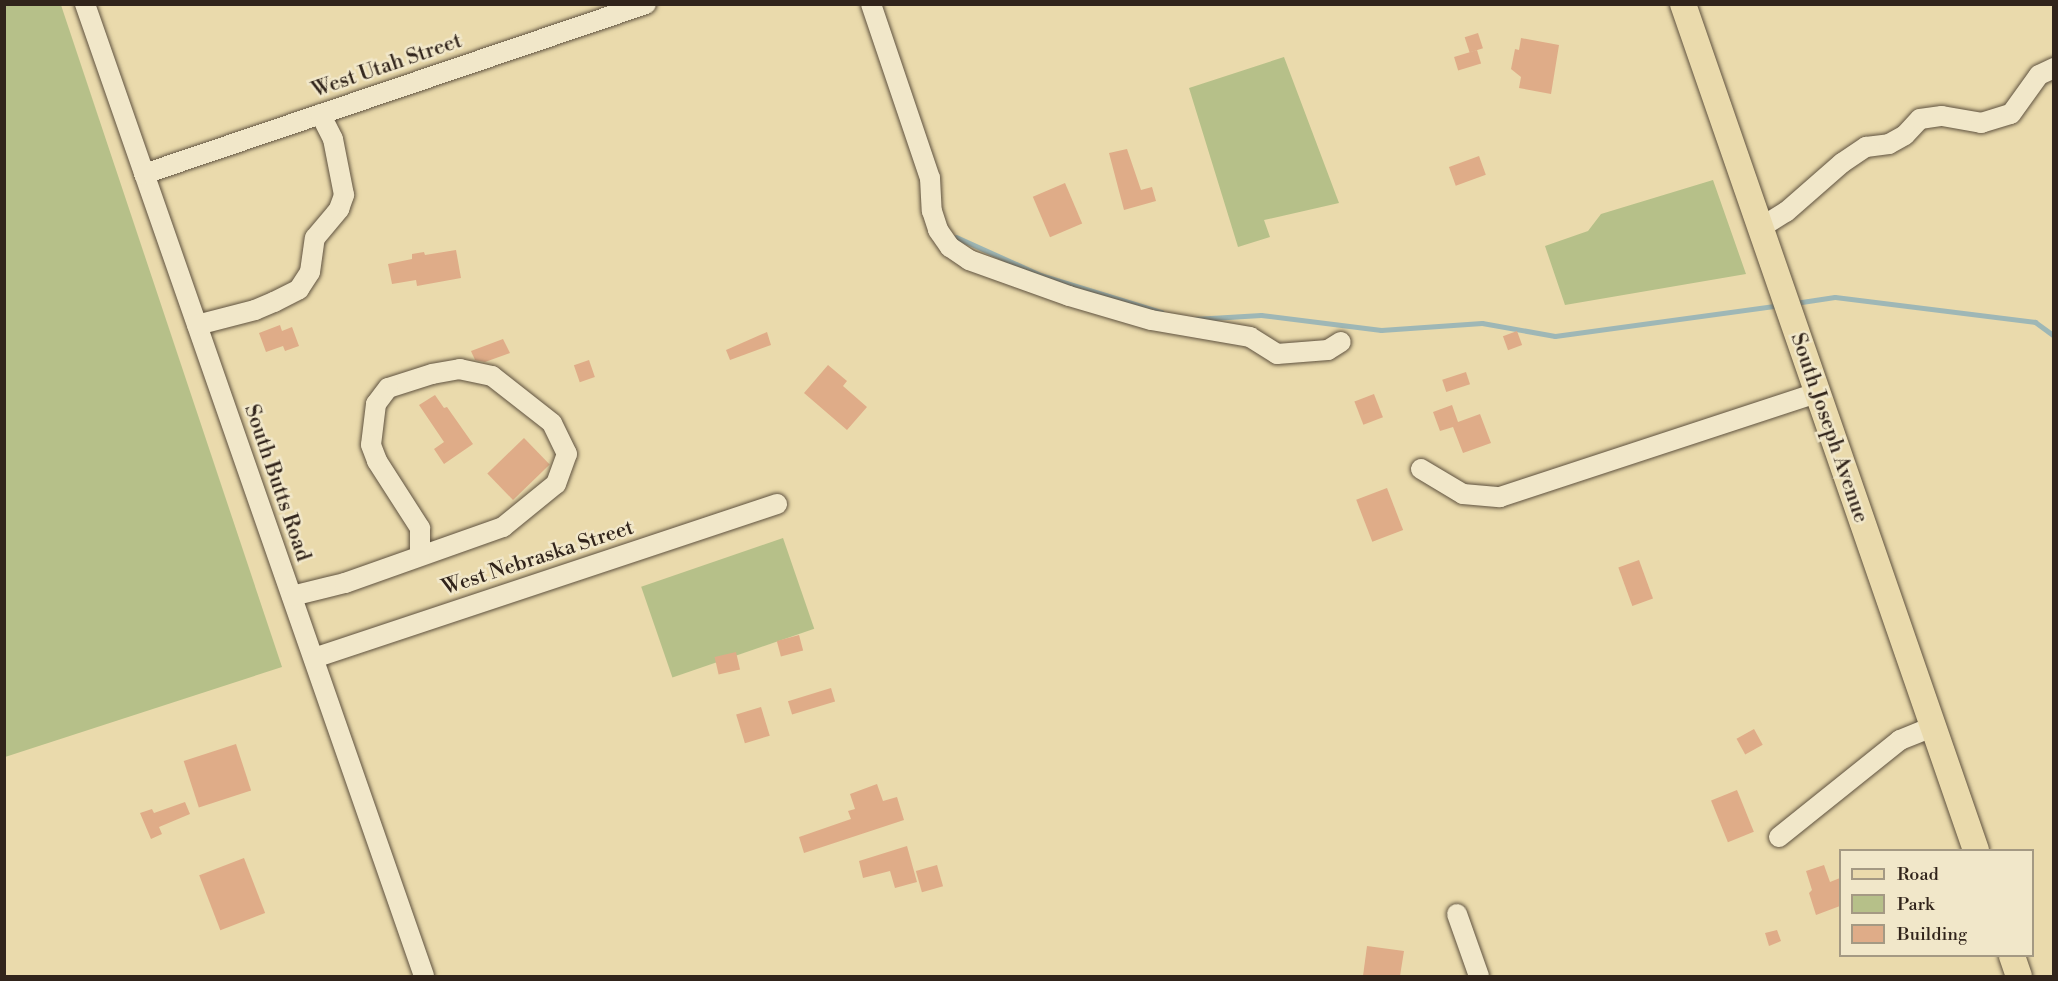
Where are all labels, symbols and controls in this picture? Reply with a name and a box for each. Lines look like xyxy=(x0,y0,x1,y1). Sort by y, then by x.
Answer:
street label: West Utah Street xyxy=(309,29,465,103)
street label: South Joseph Avenue xyxy=(1785,330,1873,526)
street label: South Butts Road xyxy=(238,401,316,565)
street label: West Nebraska Street xyxy=(439,515,637,601)
legend xyxy=(1839,849,2034,957)
text: Road xyxy=(1897,863,1939,886)
text: Park xyxy=(1897,893,1934,916)
text: Building xyxy=(1897,923,1967,946)

